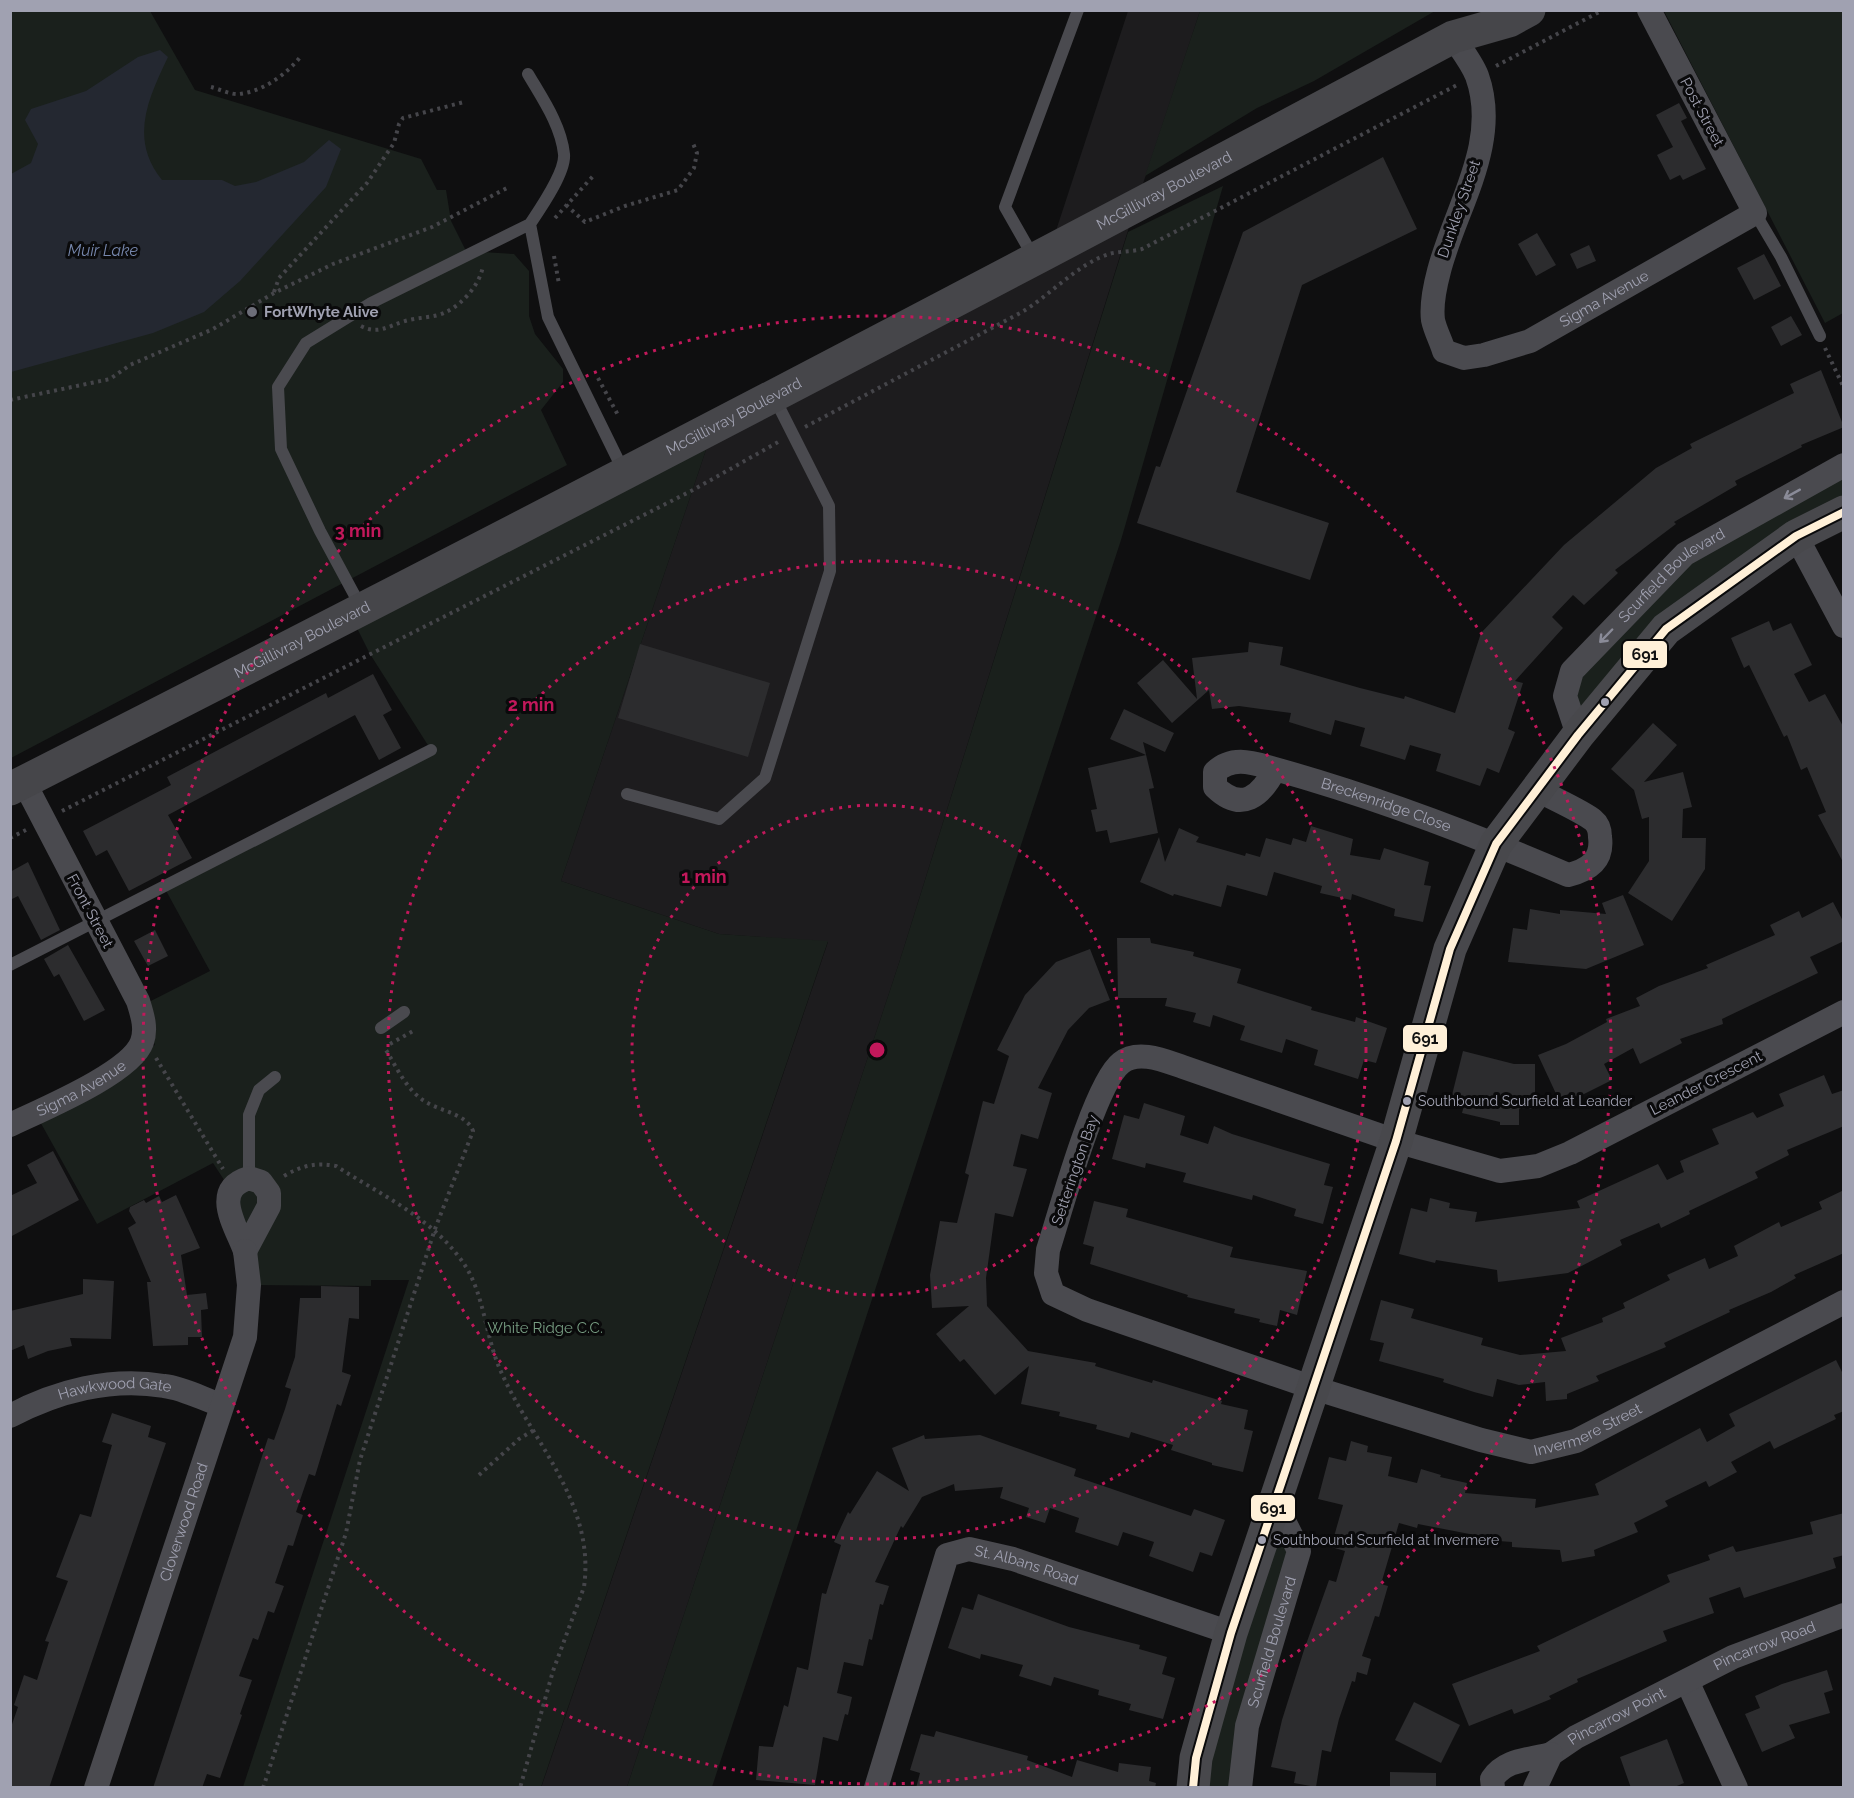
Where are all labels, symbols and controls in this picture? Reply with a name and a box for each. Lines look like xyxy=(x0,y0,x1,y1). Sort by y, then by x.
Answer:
street label: Post Street xyxy=(1676,74,1728,150)
street label: McGillivray Boulevard xyxy=(1093,148,1235,234)
street label: Dunkley Street xyxy=(1434,158,1484,260)
water label: Muir Lake xyxy=(68,241,139,260)
street label: Sigma Avenue xyxy=(1556,266,1652,331)
place label: FortWhyte Alive xyxy=(264,303,379,321)
marker: FortWhyte Alive xyxy=(245,305,259,319)
street label: McGillivray Boulevard xyxy=(663,374,805,459)
one-way arrow xyxy=(1784,488,1801,500)
text: 3 min xyxy=(335,520,381,541)
street label: Scurfield Boulevard xyxy=(1615,524,1728,626)
street label: McGillivray Boulevard xyxy=(231,597,373,682)
one-way arrow xyxy=(1599,628,1613,643)
line badge: 691 xyxy=(1622,640,1668,669)
text: 691 xyxy=(1631,645,1659,664)
text: 2 min xyxy=(508,694,554,715)
unlabelled marker xyxy=(1599,696,1611,708)
street label: Breckenridge Close xyxy=(1319,774,1454,836)
text: 1 min xyxy=(681,866,727,887)
street label: Front Street xyxy=(63,871,117,951)
line badge: 691 xyxy=(1402,1024,1448,1053)
text: 691 xyxy=(1411,1029,1439,1048)
centre of rings xyxy=(867,1040,887,1060)
street label: Leander Crescent xyxy=(1647,1047,1765,1119)
street label: Sigma Avenue xyxy=(34,1056,130,1120)
place label: Southbound Scurfield at Leander xyxy=(1418,1093,1632,1109)
marker: Southbound Scurfield at Leander xyxy=(1401,1095,1413,1107)
street label: Setterington Bay xyxy=(1048,1112,1102,1228)
park label: White Ridge C.C. xyxy=(487,1319,603,1337)
street label: Hawkwood Gate xyxy=(56,1374,173,1404)
street label: Invermere Street xyxy=(1532,1399,1645,1460)
street label: Cloverwood Road xyxy=(156,1461,212,1584)
line badge: 691 xyxy=(1250,1494,1296,1522)
text: 691 xyxy=(1259,1499,1287,1518)
place label: Southbound Scurfield at Invermere xyxy=(1273,1532,1499,1548)
marker: Southbound Scurfield at Invermere xyxy=(1256,1534,1268,1546)
street label: St. Albans Road xyxy=(973,1541,1081,1590)
street label: Scurfield Boulevard xyxy=(1244,1574,1300,1710)
street label: Pincarrow Road xyxy=(1711,1618,1818,1674)
street label: Pincarrow Point xyxy=(1564,1684,1669,1749)

